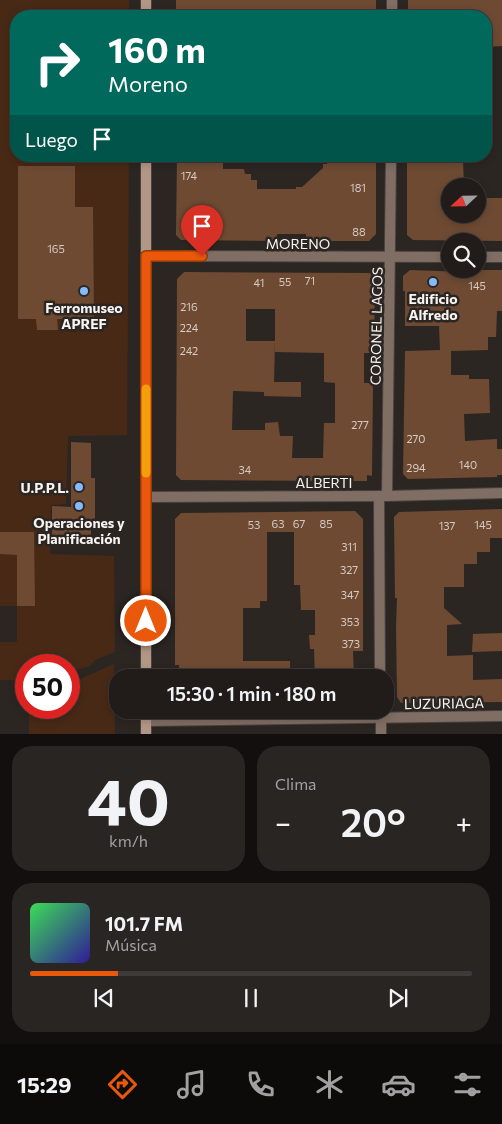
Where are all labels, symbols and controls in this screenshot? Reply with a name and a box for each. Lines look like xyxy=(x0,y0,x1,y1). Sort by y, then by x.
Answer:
text: 160 m xyxy=(108,27,206,70)
icon: right xyxy=(25,30,90,95)
text: Moreno xyxy=(108,70,188,97)
icon: arrive xyxy=(88,125,116,153)
text: Luego xyxy=(25,128,78,151)
house number: 174 xyxy=(181,169,198,182)
north arrow xyxy=(441,178,486,222)
map controls xyxy=(441,178,486,278)
house number: 181 xyxy=(350,181,366,194)
pin xyxy=(181,205,223,256)
icon: arrive xyxy=(188,212,216,240)
house number: 88 xyxy=(352,225,366,238)
button: search xyxy=(441,233,486,278)
street label: MORENO xyxy=(266,235,330,252)
house number: 165 xyxy=(47,242,65,255)
street label: CORONEL LAGOS xyxy=(366,267,386,385)
house number: 71 xyxy=(305,274,315,287)
house number: 55 xyxy=(279,275,291,288)
house number: 41 xyxy=(254,276,264,289)
marker: Edificio Alfredo xyxy=(427,276,439,288)
house number: 145 xyxy=(468,279,486,292)
marker: Ferromuseo APREF xyxy=(78,285,90,297)
place label: Edificio Alfredo xyxy=(408,290,458,323)
place label: Ferromuseo APREF xyxy=(45,299,123,332)
house number: 216 xyxy=(180,300,198,313)
house number: 224 xyxy=(180,321,199,334)
house number: 242 xyxy=(180,344,198,357)
house number: 277 xyxy=(351,418,369,431)
house number: 270 xyxy=(406,432,426,445)
house number: 140 xyxy=(459,458,477,471)
house number: 294 xyxy=(406,461,426,474)
house number: 34 xyxy=(239,463,252,476)
street label: ALBERTI xyxy=(295,474,353,491)
place label: U.P.P.L. xyxy=(21,479,69,496)
marker: U.P.P.L. xyxy=(73,481,85,493)
marker: Operaciones y Planificación xyxy=(73,500,85,512)
place label: Operaciones y Planificación xyxy=(33,514,125,547)
house number: 63 xyxy=(272,517,284,530)
house number: 67 xyxy=(293,517,305,530)
house number: 85 xyxy=(320,517,333,530)
house number: 53 xyxy=(248,518,260,531)
house number: 145 xyxy=(474,518,492,531)
house number: 137 xyxy=(439,519,456,532)
house number: 311 xyxy=(341,540,357,553)
house number: 327 xyxy=(340,563,358,576)
house number: 347 xyxy=(341,588,359,601)
position arrow xyxy=(119,594,171,646)
house number: 353 xyxy=(341,615,359,628)
house number: 373 xyxy=(342,637,360,650)
speed limit sign: 50 xyxy=(15,654,80,719)
text: 15:30 · 1 min · 180 m xyxy=(167,682,336,705)
street label: LUZURIAGA xyxy=(404,694,485,712)
text: 40 xyxy=(87,759,170,838)
text: Clima xyxy=(275,774,316,793)
text: 20° xyxy=(341,798,406,845)
text: − xyxy=(275,805,291,839)
text: + xyxy=(456,805,472,839)
text: km/h xyxy=(109,831,148,850)
text: 101.7 FM xyxy=(105,912,183,935)
text: Música xyxy=(105,935,157,954)
icon: previous xyxy=(90,984,118,1012)
icon: pause xyxy=(237,984,265,1012)
icon: next xyxy=(384,984,412,1012)
icon: directions xyxy=(105,1067,140,1102)
icon: music xyxy=(174,1067,209,1102)
icon: phone xyxy=(243,1067,278,1102)
icon: climate xyxy=(312,1067,347,1102)
icon: car xyxy=(381,1067,416,1102)
icon: filters xyxy=(450,1067,485,1102)
text: 15:29 xyxy=(17,1071,72,1098)

